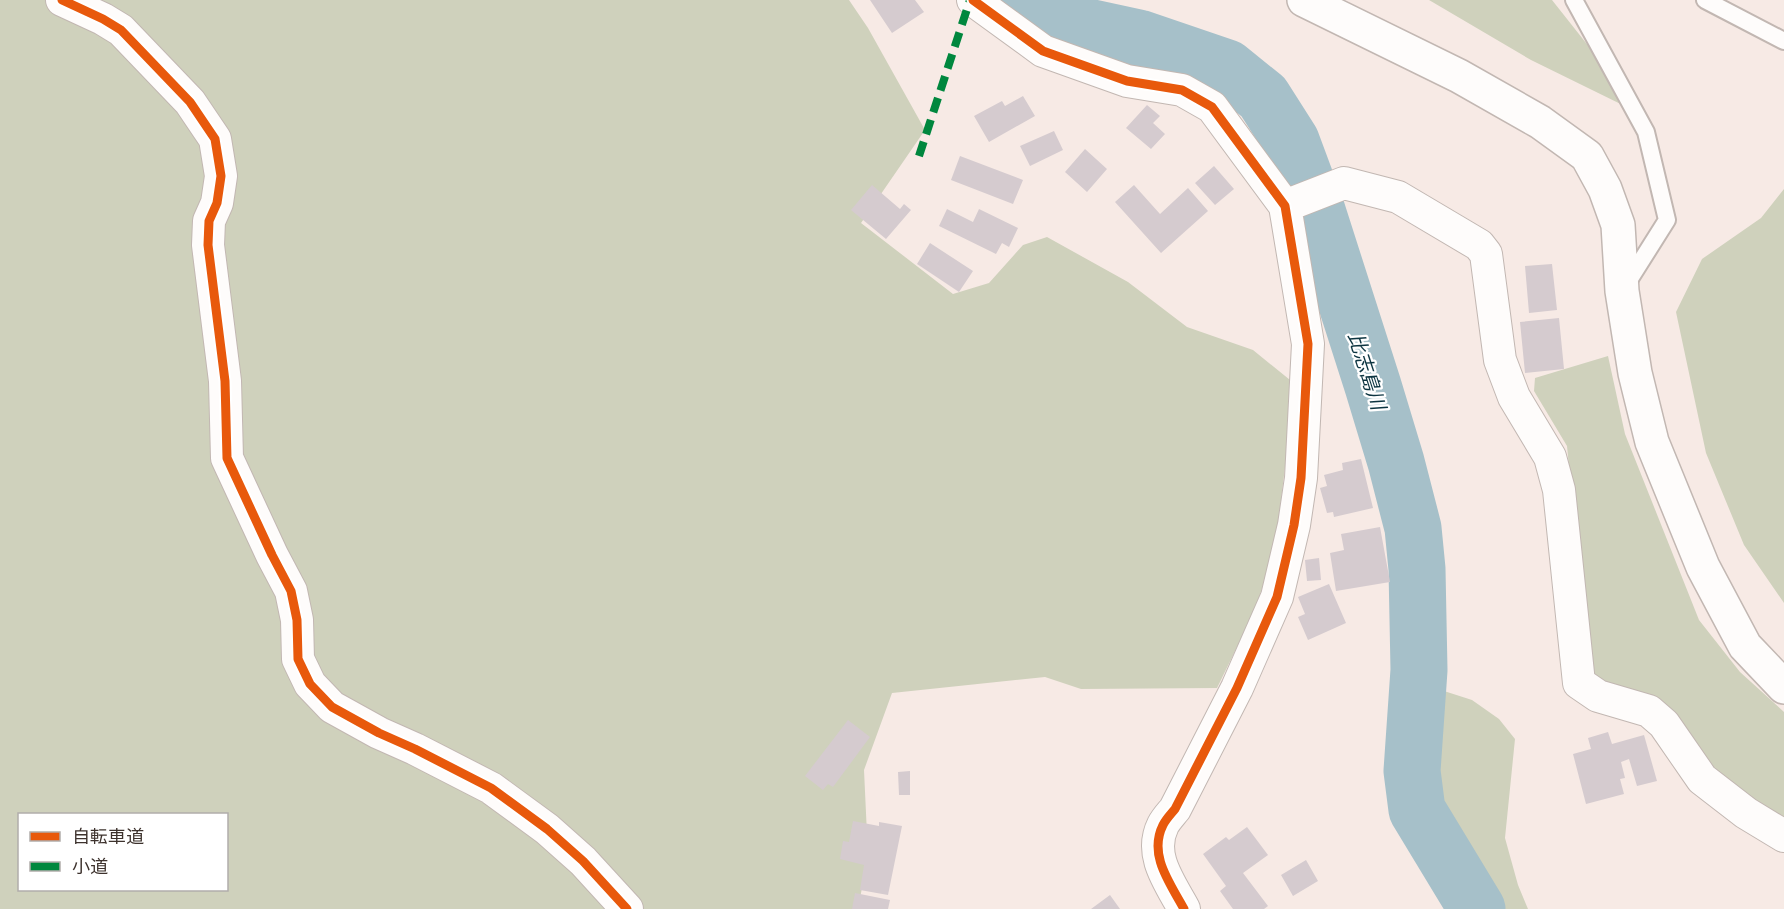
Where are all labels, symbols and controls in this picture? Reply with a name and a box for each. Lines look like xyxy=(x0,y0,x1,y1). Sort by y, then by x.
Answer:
water label: 比志島川 xyxy=(1344,330,1390,414)
legend xyxy=(18,813,228,891)
text: 自転車道 xyxy=(72,827,144,847)
text: 小道 xyxy=(72,857,108,877)

